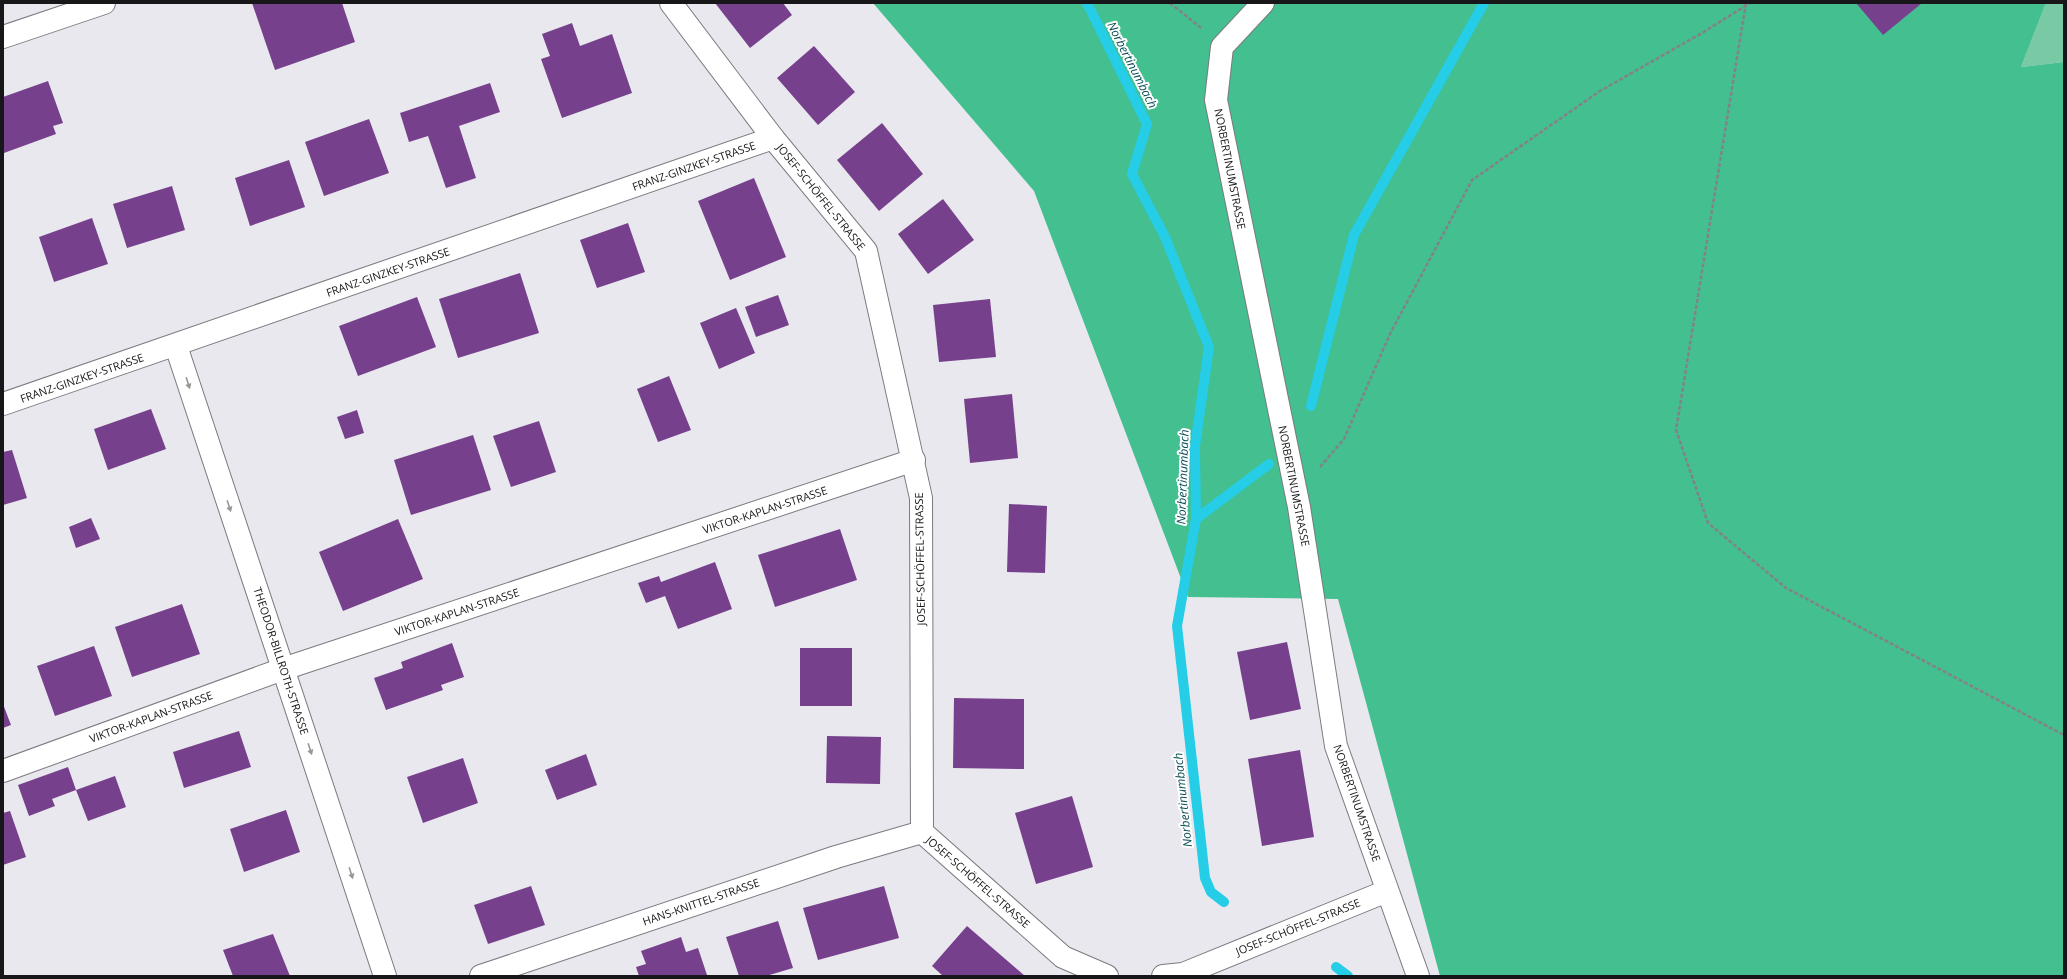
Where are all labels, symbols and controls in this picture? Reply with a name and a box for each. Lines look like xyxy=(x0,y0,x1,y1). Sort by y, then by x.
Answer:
water label: Norbertinumbach xyxy=(1103,19,1162,111)
street label: NORBERTINUMSTRASSE xyxy=(1211,107,1250,231)
street label: FRANZ-GINZKEY-STRASSE xyxy=(630,137,758,194)
street label: JOSEF-SCHÖFFEL-STRASSE xyxy=(773,139,869,253)
street label: FRANZ-GINZKEY-STRASSE xyxy=(324,243,452,300)
street label: FRANZ-GINZKEY-STRASSE xyxy=(18,349,146,406)
one-way arrow xyxy=(186,377,192,389)
street label: NORBERTINUMSTRASSE xyxy=(1275,424,1314,548)
water label: Norbertinumbach xyxy=(1172,429,1193,525)
street label: VIKTOR-KAPLAN-STRASSE xyxy=(701,482,829,537)
street label: JOSEF-SCHÖFFEL-STRASSE xyxy=(911,492,928,627)
one-way arrow xyxy=(227,501,233,513)
street label: VIKTOR-KAPLAN-STRASSE xyxy=(393,584,521,639)
street label: THEODOR-BILLROTH-STRASSE xyxy=(250,585,312,737)
street label: VIKTOR-KAPLAN-STRASSE xyxy=(87,687,215,746)
street label: NORBERTINUMSTRASSE xyxy=(1330,742,1385,863)
one-way arrow xyxy=(307,744,313,756)
water label: Norbertinumbach xyxy=(1169,752,1196,848)
street label: JOSEF-SCHÖFFEL-STRASSE xyxy=(922,832,1034,931)
one-way arrow xyxy=(348,867,354,879)
street label: HANS-KNITTEL-STRASSE xyxy=(640,874,761,929)
street label: JOSEF-SCHÖFFEL-STRASSE xyxy=(1232,895,1362,959)

